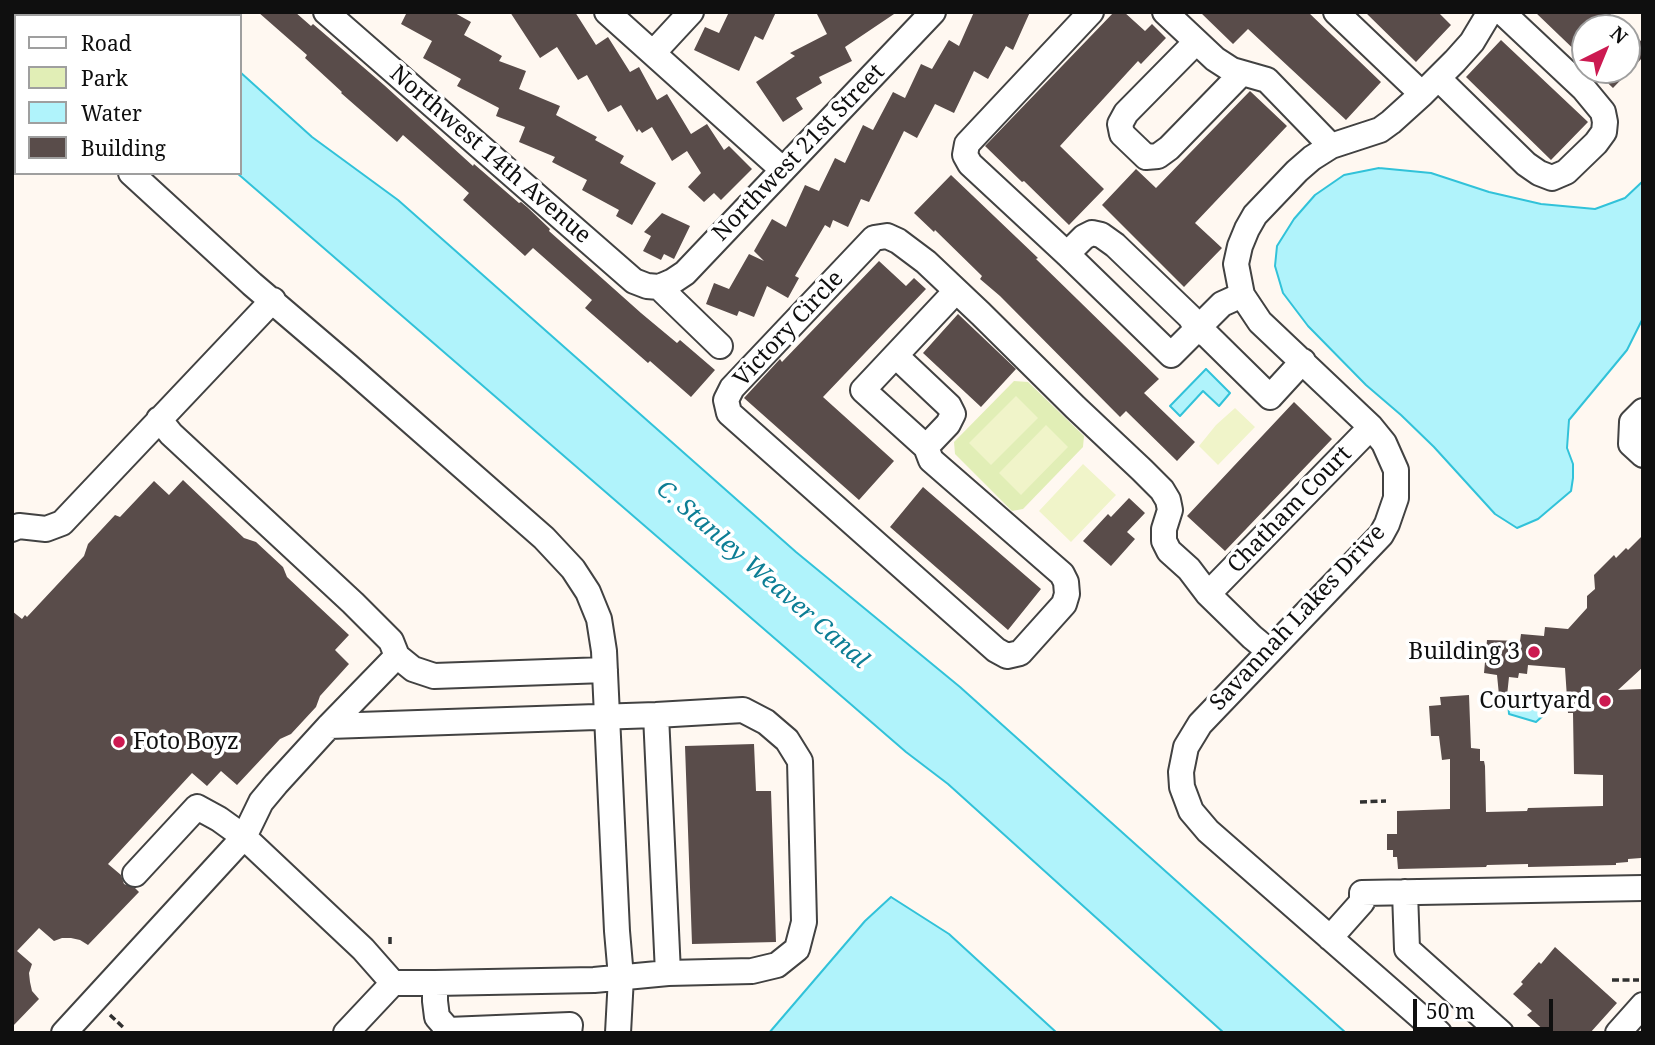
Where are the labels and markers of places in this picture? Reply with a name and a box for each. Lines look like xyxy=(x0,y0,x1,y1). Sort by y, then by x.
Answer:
place label: Building 3 xyxy=(1408,638,1520,666)
marker: Building 3 xyxy=(1526,644,1542,660)
place label: Courtyard xyxy=(1479,687,1591,715)
marker: Courtyard xyxy=(1597,693,1613,709)
place label: Foto Boyz xyxy=(133,728,239,756)
marker: Foto Boyz xyxy=(111,734,127,750)

